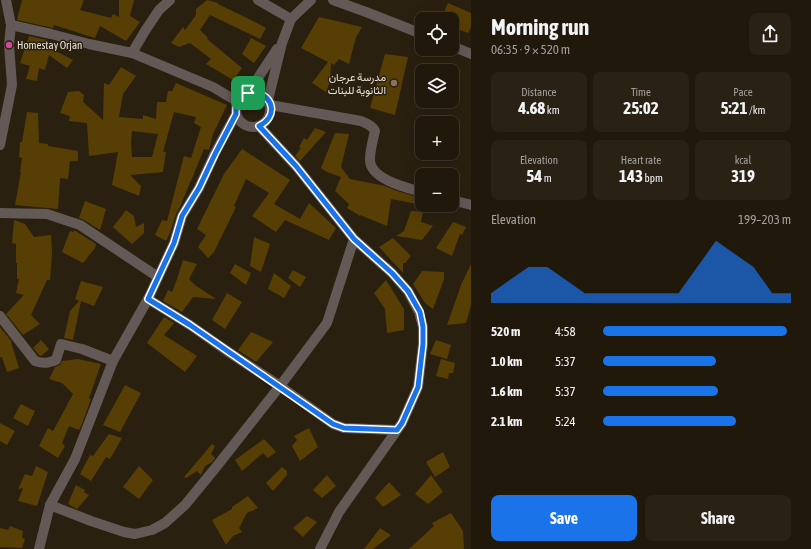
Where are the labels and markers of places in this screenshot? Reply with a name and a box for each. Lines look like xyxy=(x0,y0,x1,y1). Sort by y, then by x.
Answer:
place label: Homestay Orjan xyxy=(17,39,82,51)
marker: Homestay Orjan xyxy=(4,40,14,50)
place label: مدرسة عرجان الثانوية للبنات xyxy=(328,71,386,97)
pin xyxy=(231,76,265,110)
marker: مدرسة عرجان الثانوية للبنات xyxy=(389,78,399,88)

